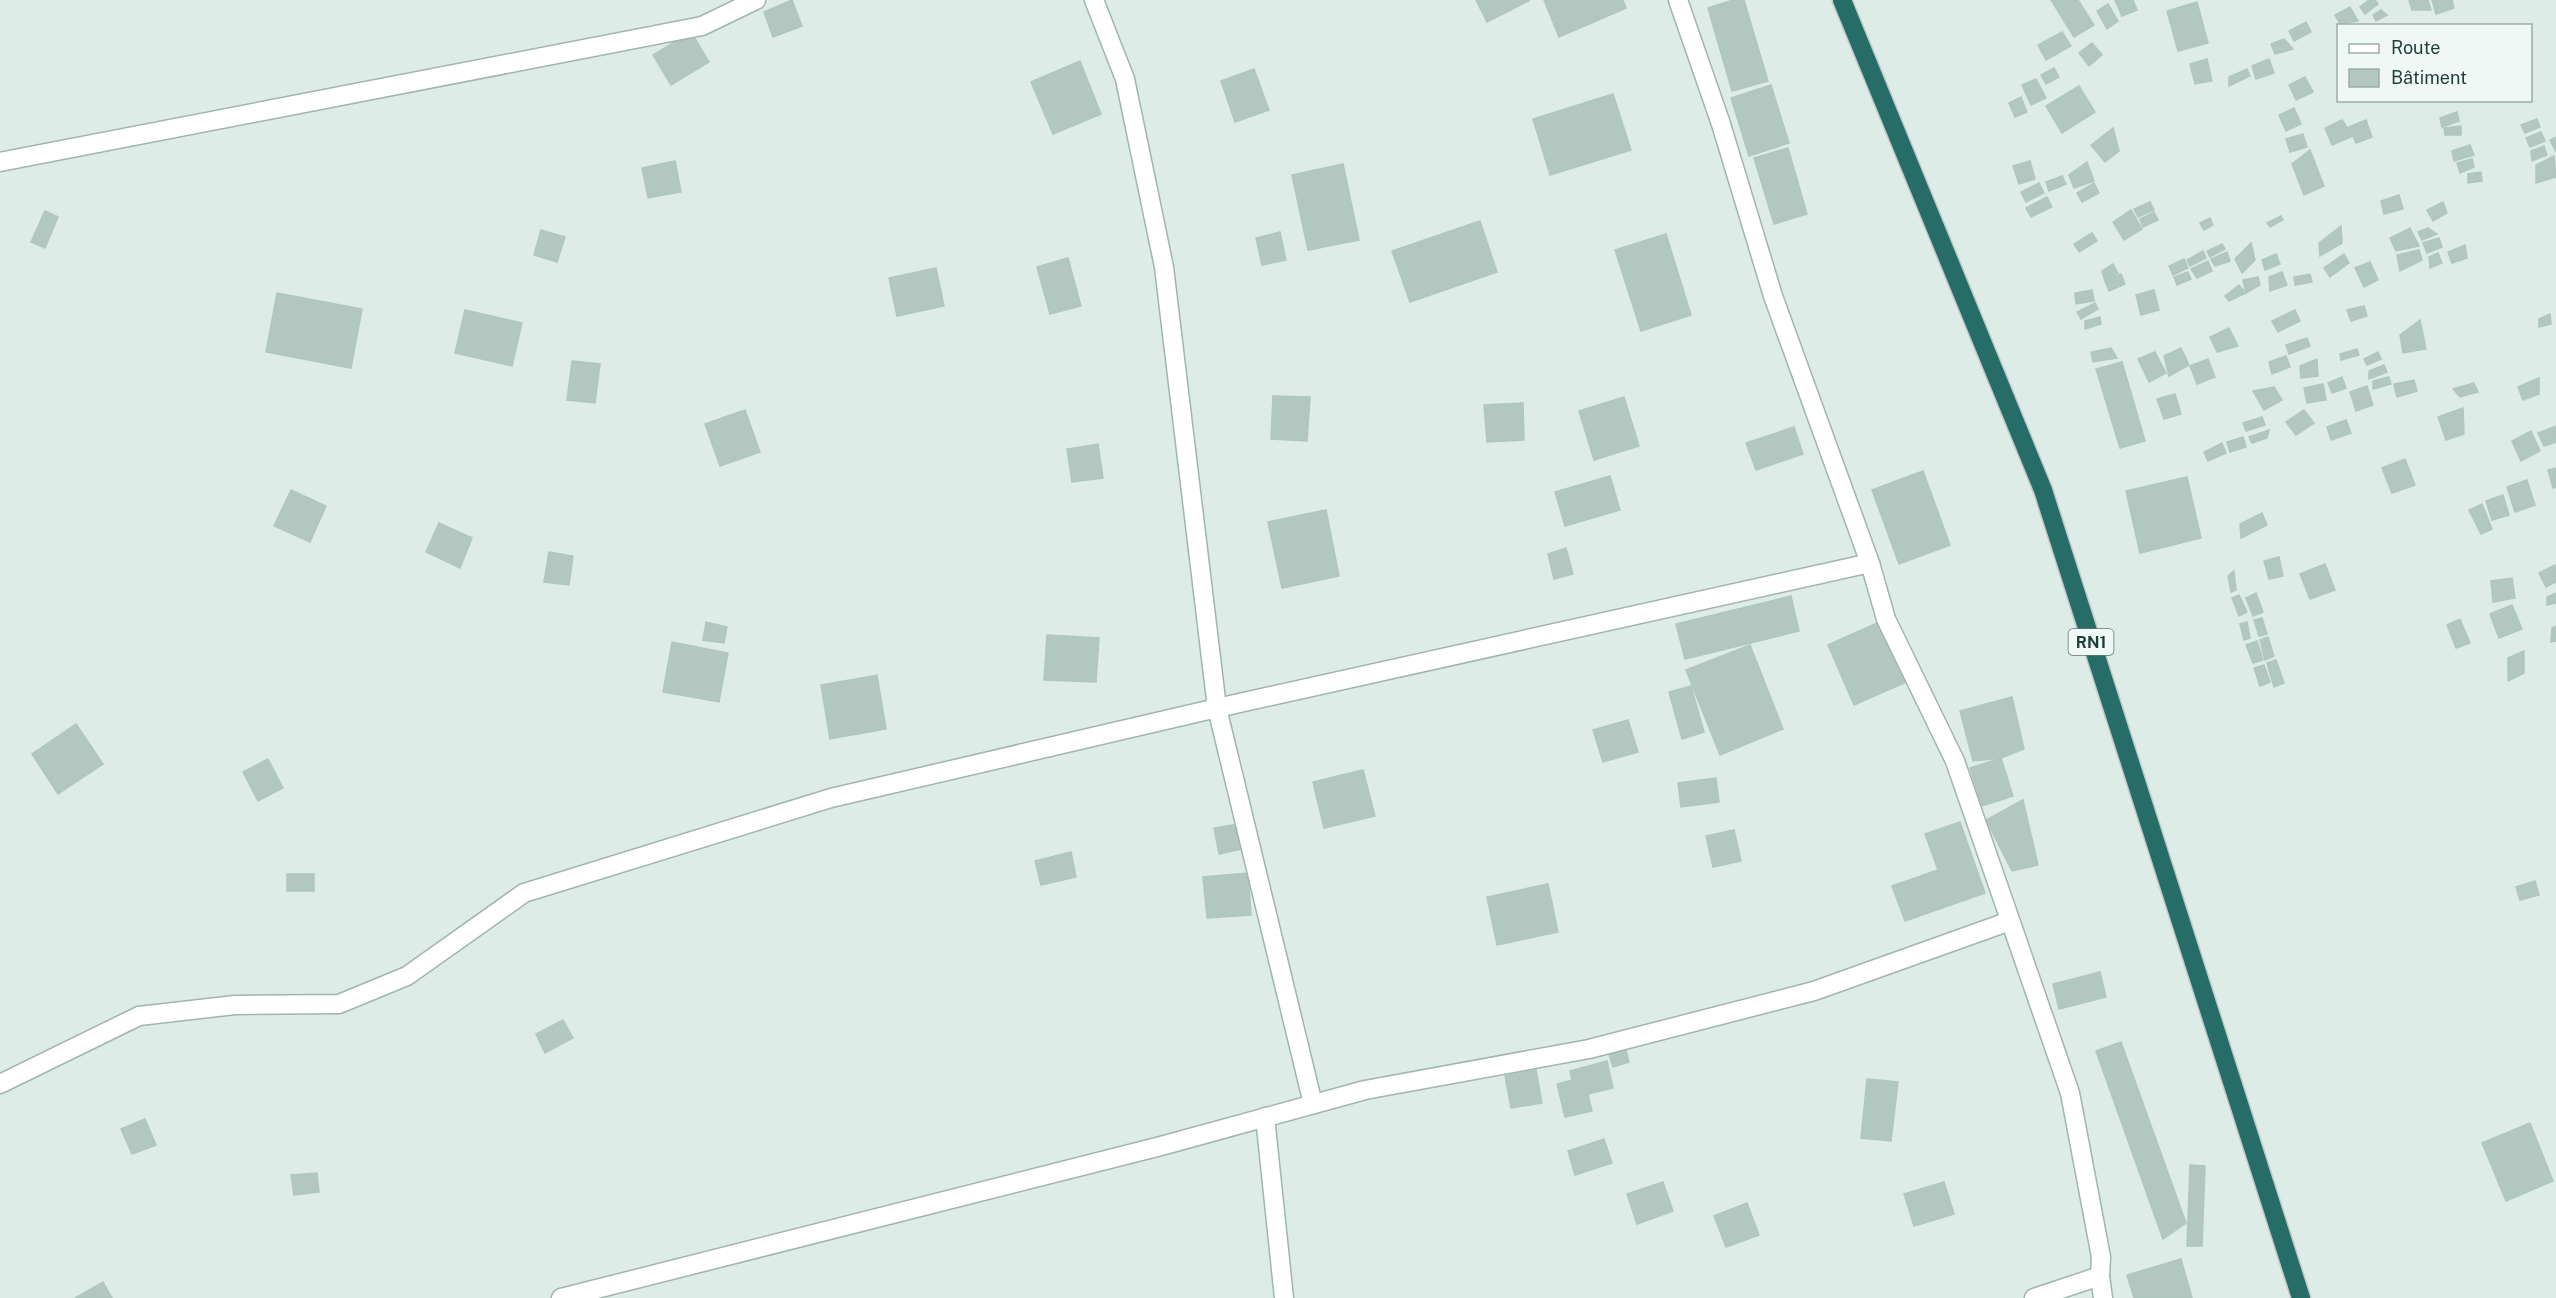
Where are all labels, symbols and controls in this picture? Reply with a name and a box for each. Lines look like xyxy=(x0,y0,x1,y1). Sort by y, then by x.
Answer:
legend xyxy=(2337,24,2532,102)
text: Route xyxy=(2391,37,2440,58)
text: Bâtiment xyxy=(2391,67,2467,88)
road number: RN1 xyxy=(2068,629,2114,655)

